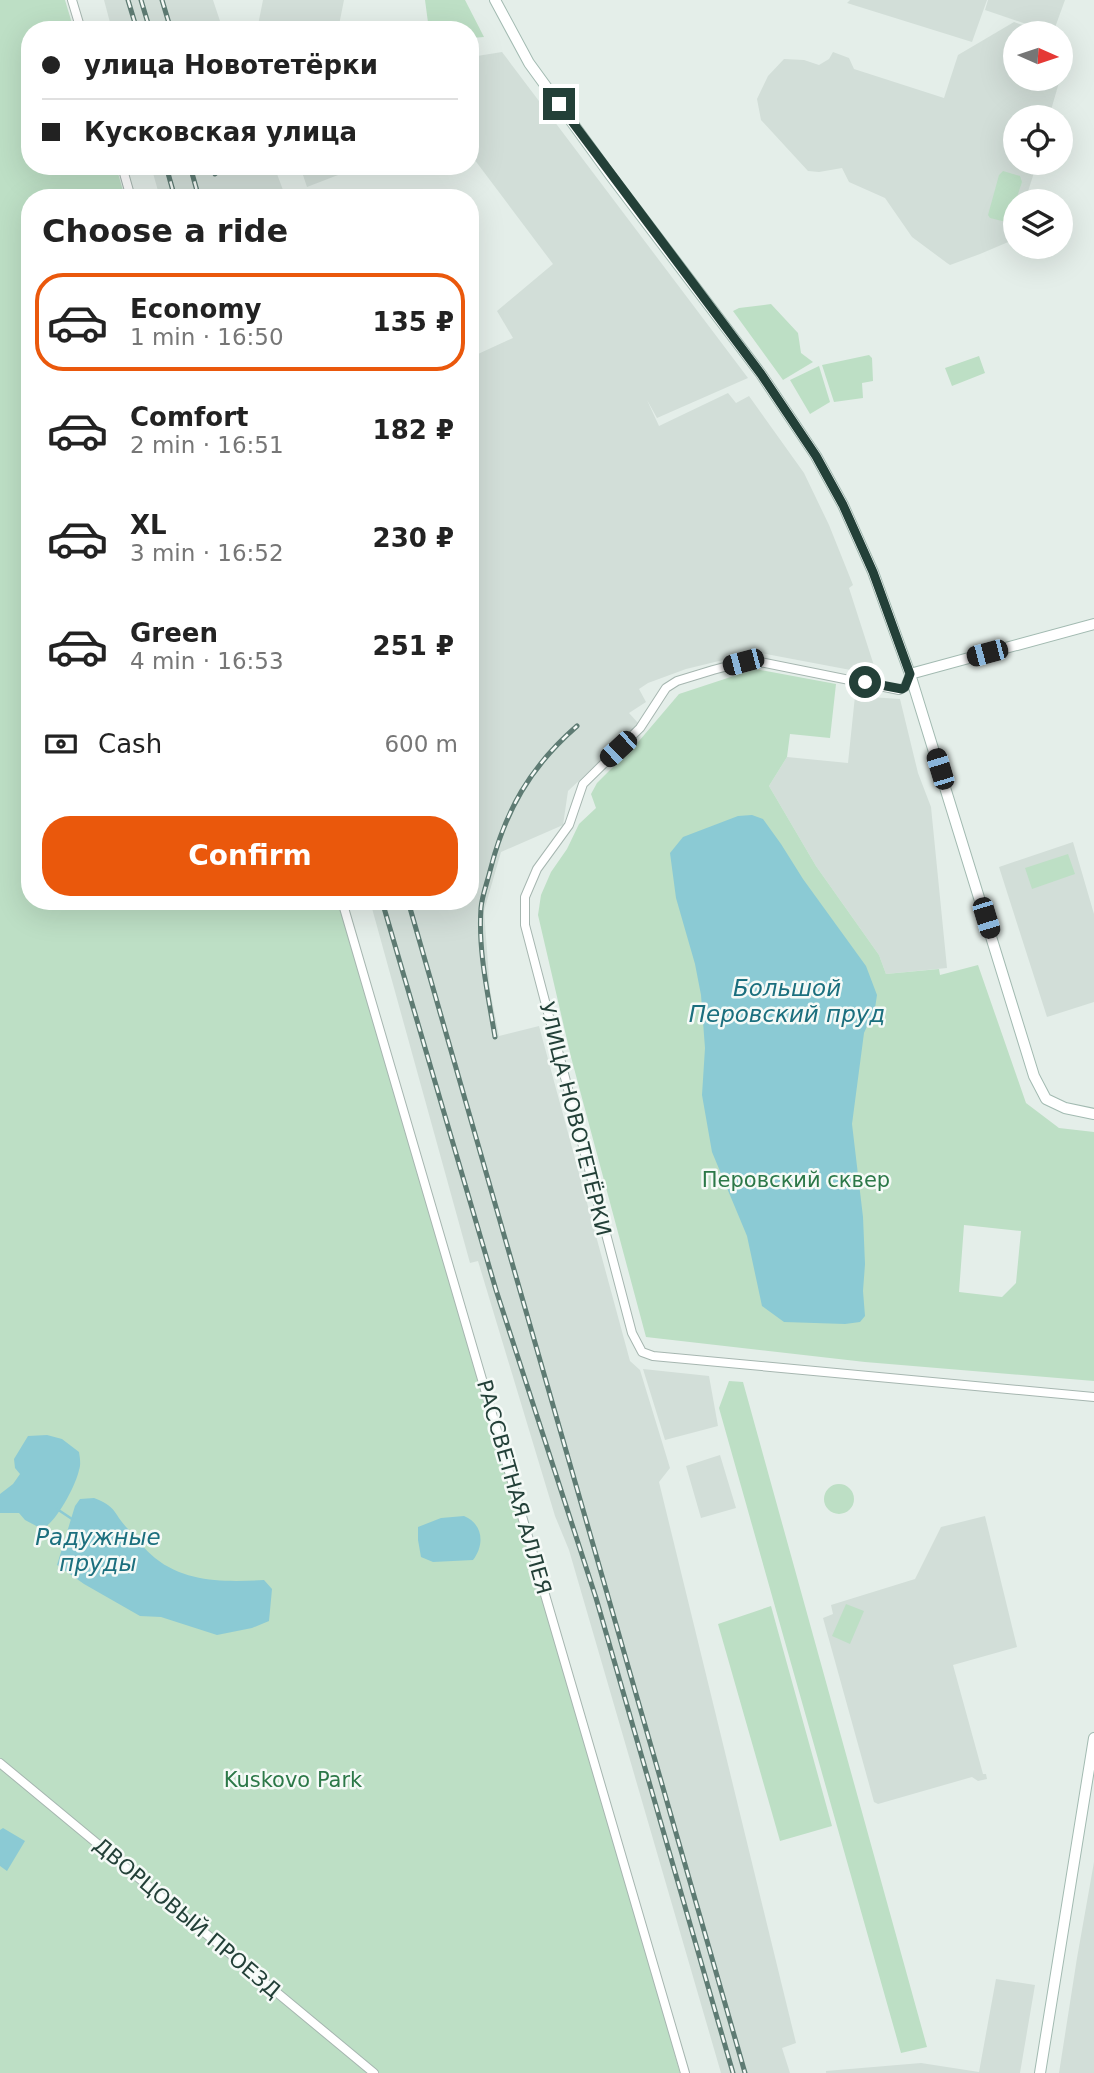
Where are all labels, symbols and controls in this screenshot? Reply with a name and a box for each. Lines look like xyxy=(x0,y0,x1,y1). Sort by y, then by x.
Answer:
north arrow xyxy=(1003,21,1073,91)
map controls xyxy=(1003,21,1073,259)
text: улица Новотетёрки xyxy=(84,50,378,80)
route end xyxy=(543,88,575,120)
button: locate xyxy=(1003,105,1073,175)
text: Кусковская улица xyxy=(84,117,357,147)
button: layers xyxy=(1003,189,1073,259)
text: Choose a ride xyxy=(42,212,288,250)
icon: car xyxy=(46,291,109,354)
text: Economy xyxy=(130,294,261,324)
text: 135 ₽ xyxy=(373,307,454,337)
text: 1 min · 16:50 xyxy=(130,324,284,350)
icon: car xyxy=(46,399,109,462)
text: Comfort xyxy=(130,402,248,432)
text: 182 ₽ xyxy=(373,415,454,445)
text: 2 min · 16:51 xyxy=(130,432,284,458)
icon: car xyxy=(46,507,109,570)
text: XL xyxy=(130,510,167,540)
text: 230 ₽ xyxy=(373,523,454,553)
text: 3 min · 16:52 xyxy=(130,540,284,566)
icon: car xyxy=(46,615,109,678)
text: Green xyxy=(130,618,218,648)
text: 251 ₽ xyxy=(373,631,454,661)
car xyxy=(964,637,1011,669)
car xyxy=(720,646,767,678)
text: 4 min · 16:53 xyxy=(130,648,284,674)
route start xyxy=(849,666,881,698)
icon: cash xyxy=(42,725,80,763)
car xyxy=(596,727,641,771)
text: Cash xyxy=(98,729,162,759)
text: 600 m xyxy=(384,731,458,757)
car xyxy=(924,746,957,792)
button: Confirm xyxy=(42,816,458,896)
car xyxy=(970,895,1003,941)
water label: Большой Перовский пруд xyxy=(689,975,885,1027)
street label: УЛИЦА НОВОТЕТЁРКИ xyxy=(534,999,617,1239)
park label: Перовский сквер xyxy=(702,1168,890,1192)
street label: РАССВЕТНАЯ АЛЛЕЯ xyxy=(472,1377,556,1597)
water label: Радужные пруды xyxy=(35,1524,161,1576)
park label: Kuskovo Park xyxy=(224,1768,363,1792)
street label: ДВОРЦОВЫЙ ПРОЕЗД xyxy=(89,1832,286,2003)

